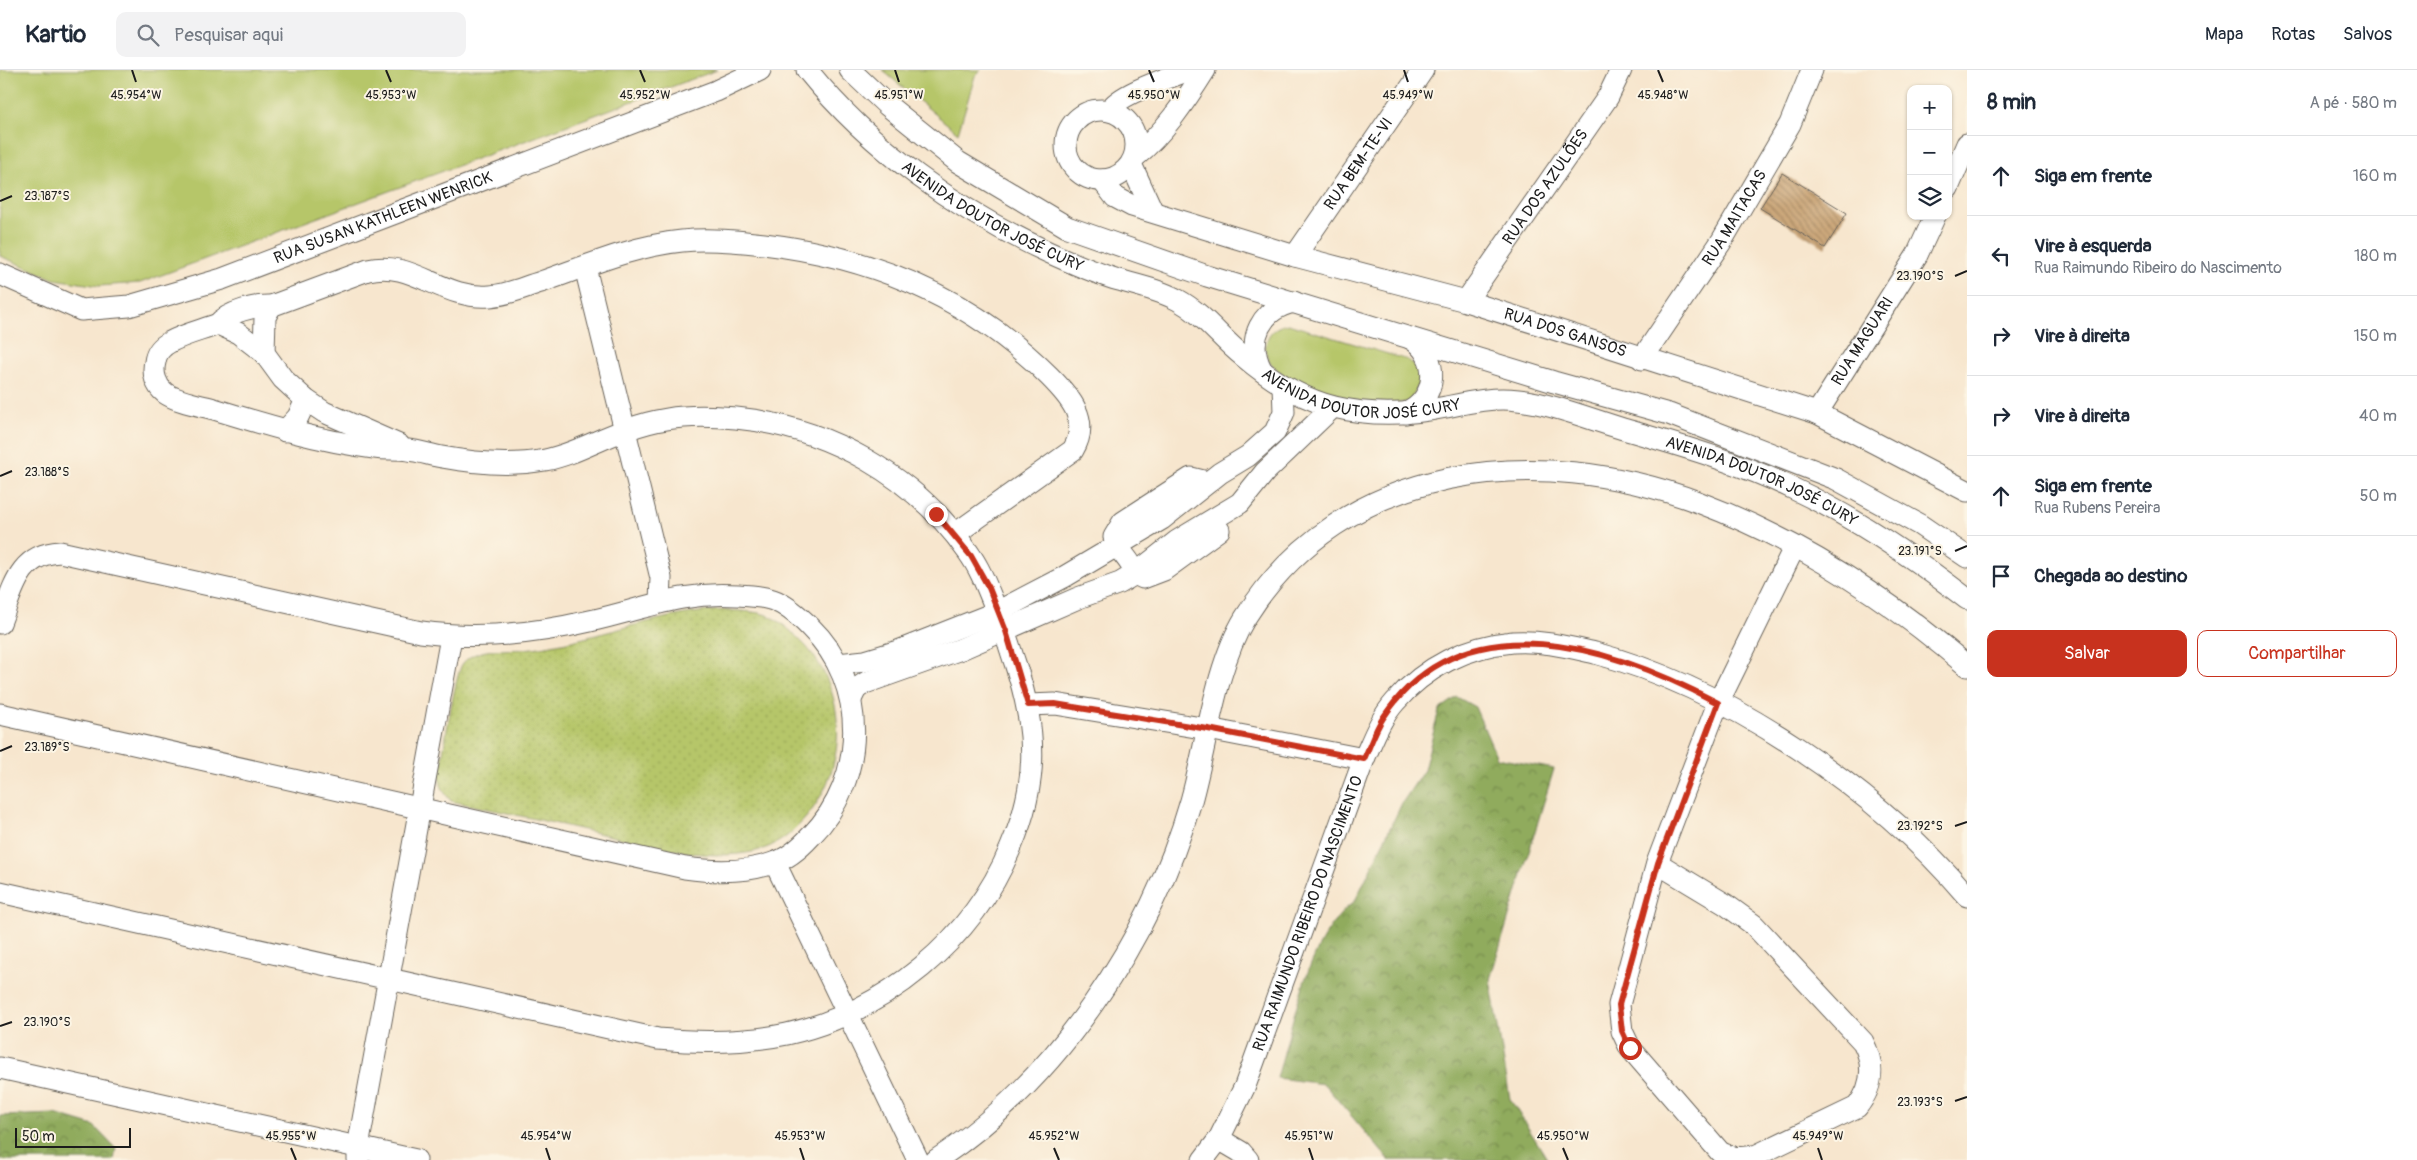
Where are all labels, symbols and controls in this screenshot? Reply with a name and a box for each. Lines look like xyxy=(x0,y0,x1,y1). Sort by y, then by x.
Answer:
search box xyxy=(116,12,466,57)
text: Kartio xyxy=(25,20,86,49)
icon: search xyxy=(134,21,162,49)
text: Pesquisar aqui xyxy=(174,23,283,47)
text: Mapa xyxy=(2205,23,2243,46)
text: Rotas xyxy=(2271,23,2315,46)
text: Salvos xyxy=(2343,23,2392,46)
map controls xyxy=(1907,85,1952,220)
button: + xyxy=(1907,85,1952,130)
text: 45.954°W xyxy=(110,88,162,103)
text: 45.953°W xyxy=(366,88,416,103)
text: 45.952°W xyxy=(620,88,671,103)
text: 45.951°W xyxy=(875,88,923,103)
text: 45.950°W xyxy=(1128,88,1180,103)
text: 45.949°W xyxy=(1383,88,1433,103)
text: 45.948°W xyxy=(1638,88,1688,103)
text: 8 min xyxy=(1987,89,2036,116)
text: A pé · 580 m xyxy=(2310,93,2397,113)
street label: RUA BEM-TE-VI xyxy=(1320,114,1397,214)
street label: RUA DOS AZULÕES xyxy=(1498,125,1593,249)
button: − xyxy=(1907,130,1952,175)
street label: AVENIDA DOUTOR JOSÉ CURY xyxy=(897,157,1087,276)
icon: ahead xyxy=(1987,162,2015,190)
text: Siga em frente xyxy=(2034,164,2152,188)
street label: RUA MAITACAS xyxy=(1698,166,1771,270)
text: 160 m xyxy=(2353,166,2397,186)
street label: RUA SUSAN KATHLEEN WENRICK xyxy=(271,167,495,268)
button: layers xyxy=(1907,175,1952,220)
text: 23.187°S xyxy=(24,189,70,204)
text: Vire à esquerda xyxy=(2034,234,2152,258)
icon: left xyxy=(1987,242,2015,270)
text: 180 m xyxy=(2354,246,2397,266)
text: Rua Raimundo Ribeiro do Nascimento xyxy=(2034,258,2282,278)
text: 23.190°S xyxy=(1897,269,1944,284)
street label: RUA MAGUARI xyxy=(1827,293,1898,389)
street label: RUA DOS GANSOS xyxy=(1501,304,1629,362)
icon: right xyxy=(1987,322,2015,350)
text: Vire à direita xyxy=(2034,324,2130,348)
text: 150 m xyxy=(2353,326,2397,346)
street label: AVENIDA DOUTOR JOSÉ CURY xyxy=(1258,364,1463,423)
icon: right xyxy=(1987,402,2015,430)
text: Vire à direita xyxy=(2034,404,2130,428)
text: 40 m xyxy=(2359,406,2397,426)
street label: AVENIDA DOUTOR JOSÉ CURY xyxy=(1663,432,1861,531)
text: 23.188°S xyxy=(25,465,69,480)
text: Siga em frente xyxy=(2034,474,2152,498)
icon: ahead xyxy=(1987,482,2015,510)
text: 50 m xyxy=(2360,486,2397,506)
text: Rua Rubens Pereira xyxy=(2034,498,2160,518)
route end xyxy=(925,503,948,526)
text: 23.191°S xyxy=(1898,544,1942,559)
icon: arrive xyxy=(1987,562,2015,590)
text: Chegada ao destino xyxy=(2034,564,2187,588)
button: Salvar xyxy=(1987,630,2187,677)
button: Compartilhar xyxy=(2197,630,2397,677)
text: 23.189°S xyxy=(25,740,69,755)
street label: RUA RAIMUNDO RIBEIRO DO NASCIMENTO xyxy=(1248,773,1367,1054)
text: 23.192°S xyxy=(1897,819,1943,834)
text: 23.190°S xyxy=(24,1015,71,1030)
route start xyxy=(1619,1037,1642,1060)
text: 23.193°S xyxy=(1897,1095,1943,1110)
scale bar xyxy=(15,1125,131,1148)
text: 50 m xyxy=(22,1128,55,1145)
text: 45.955°W xyxy=(266,1129,316,1144)
text: 45.954°W xyxy=(520,1129,572,1144)
text: 45.953°W xyxy=(775,1129,825,1144)
text: 45.952°W xyxy=(1029,1129,1080,1144)
text: 45.951°W xyxy=(1285,1129,1333,1144)
text: 45.950°W xyxy=(1537,1129,1589,1144)
text: 45.949°W xyxy=(1793,1129,1843,1144)

